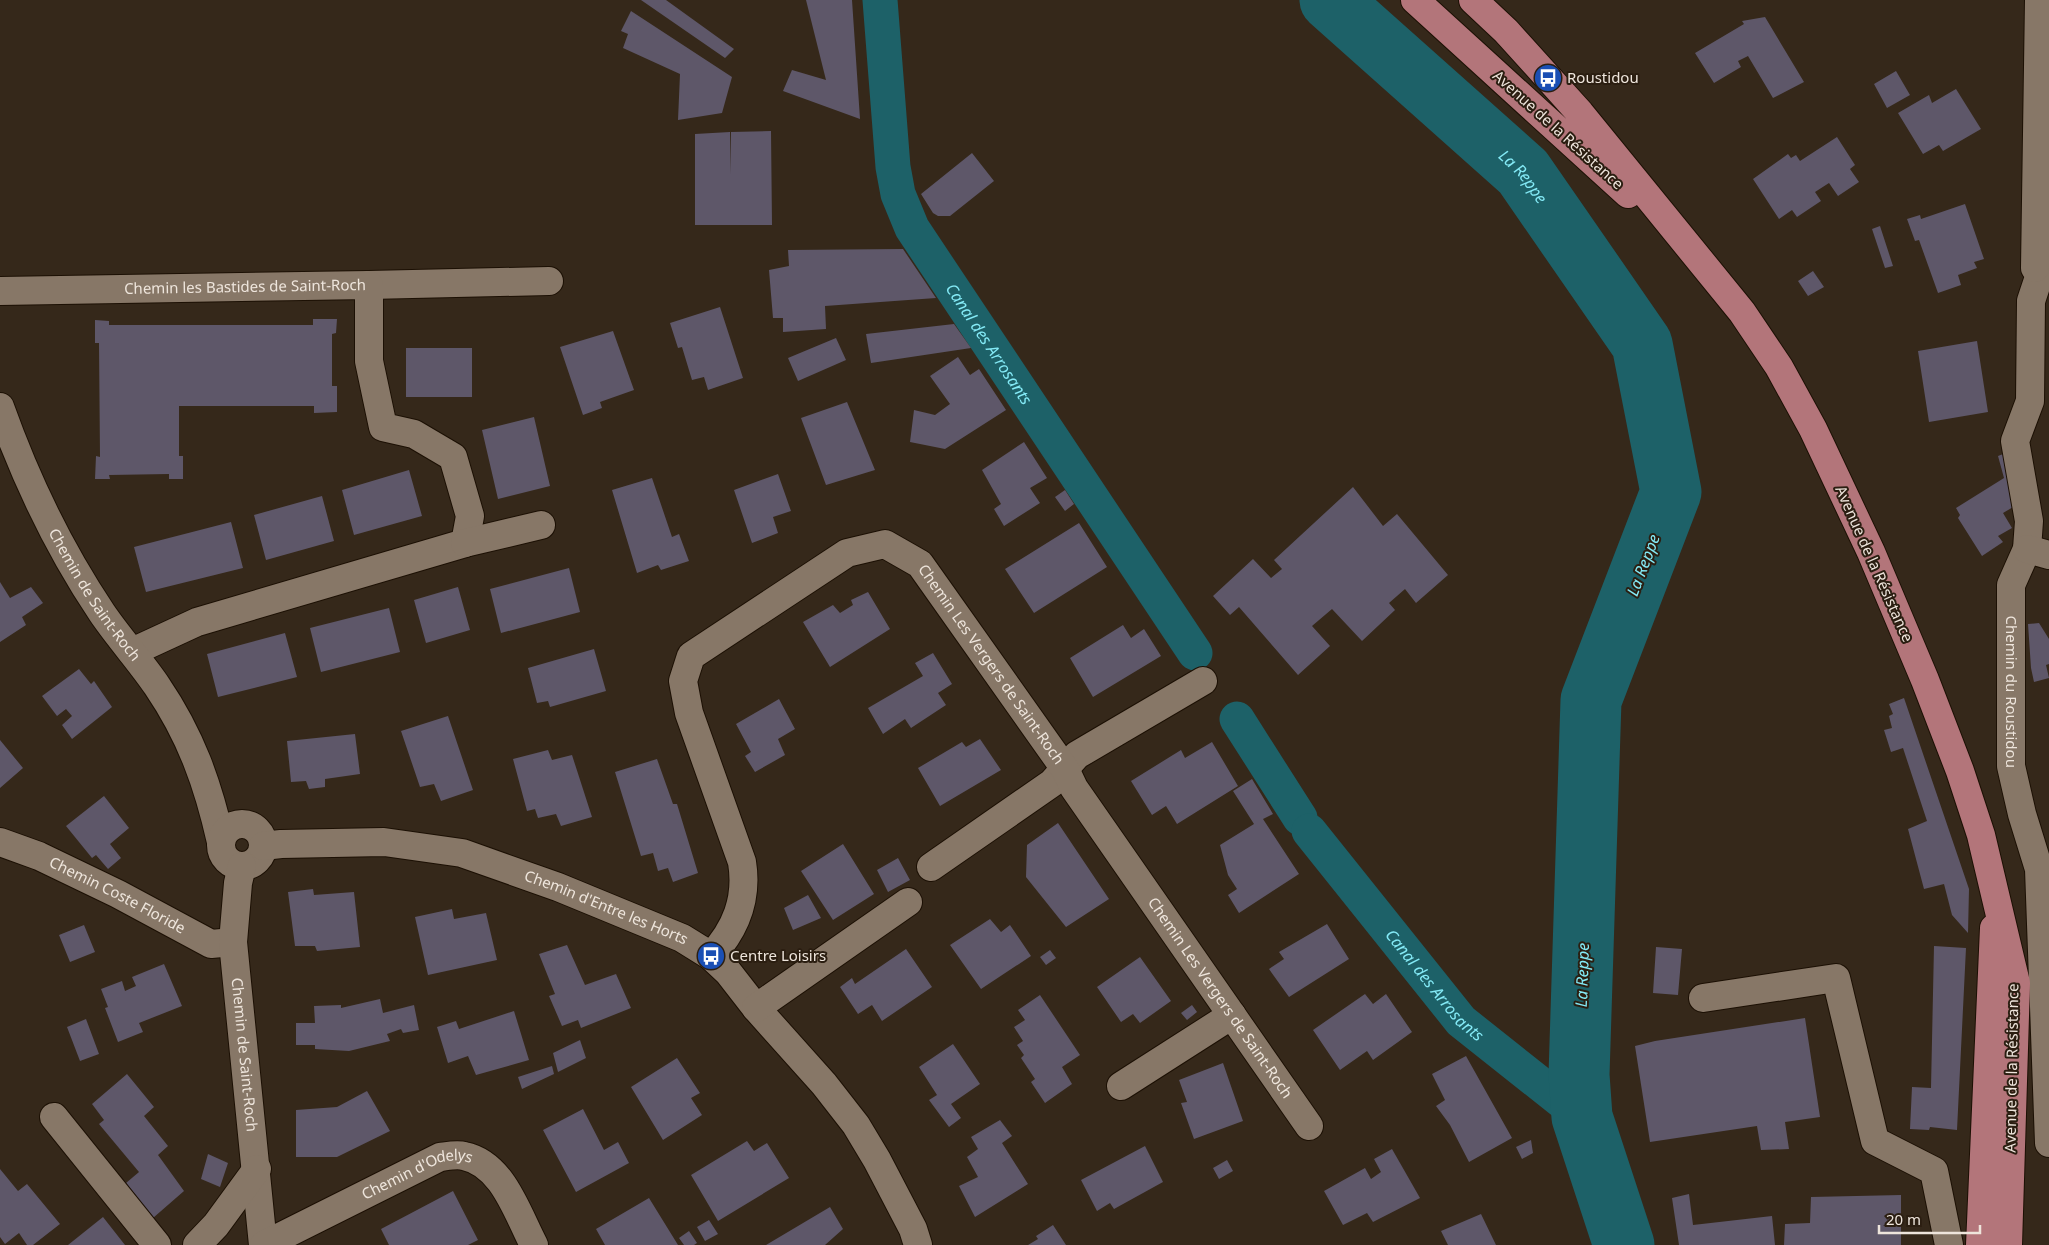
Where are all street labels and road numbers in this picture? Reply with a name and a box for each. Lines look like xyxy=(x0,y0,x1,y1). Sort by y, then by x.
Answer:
street label: Avenue de la Résistance xyxy=(1489,65,1628,193)
street label: Chemin les Bastides de Saint-Roch xyxy=(124,274,366,298)
street label: Avenue de la Résistance xyxy=(1831,482,1918,645)
street label: Chemin de Saint-Roch xyxy=(45,524,146,665)
street label: Chemin Les Vergers de Saint-Roch xyxy=(914,560,1069,768)
street label: Chemin du Roustidou xyxy=(2002,615,2022,768)
street label: Chemin Coste Floride xyxy=(46,851,189,937)
street label: Chemin d'Entre les Horts xyxy=(522,865,693,949)
street label: Chemin Les Vergers de Saint-Roch xyxy=(1144,893,1298,1102)
street label: Chemin de Saint-Roch xyxy=(228,977,263,1133)
street label: Avenue de la Résistance xyxy=(2000,983,2022,1153)
street label: Chemin d'Odelys xyxy=(358,1144,476,1204)

